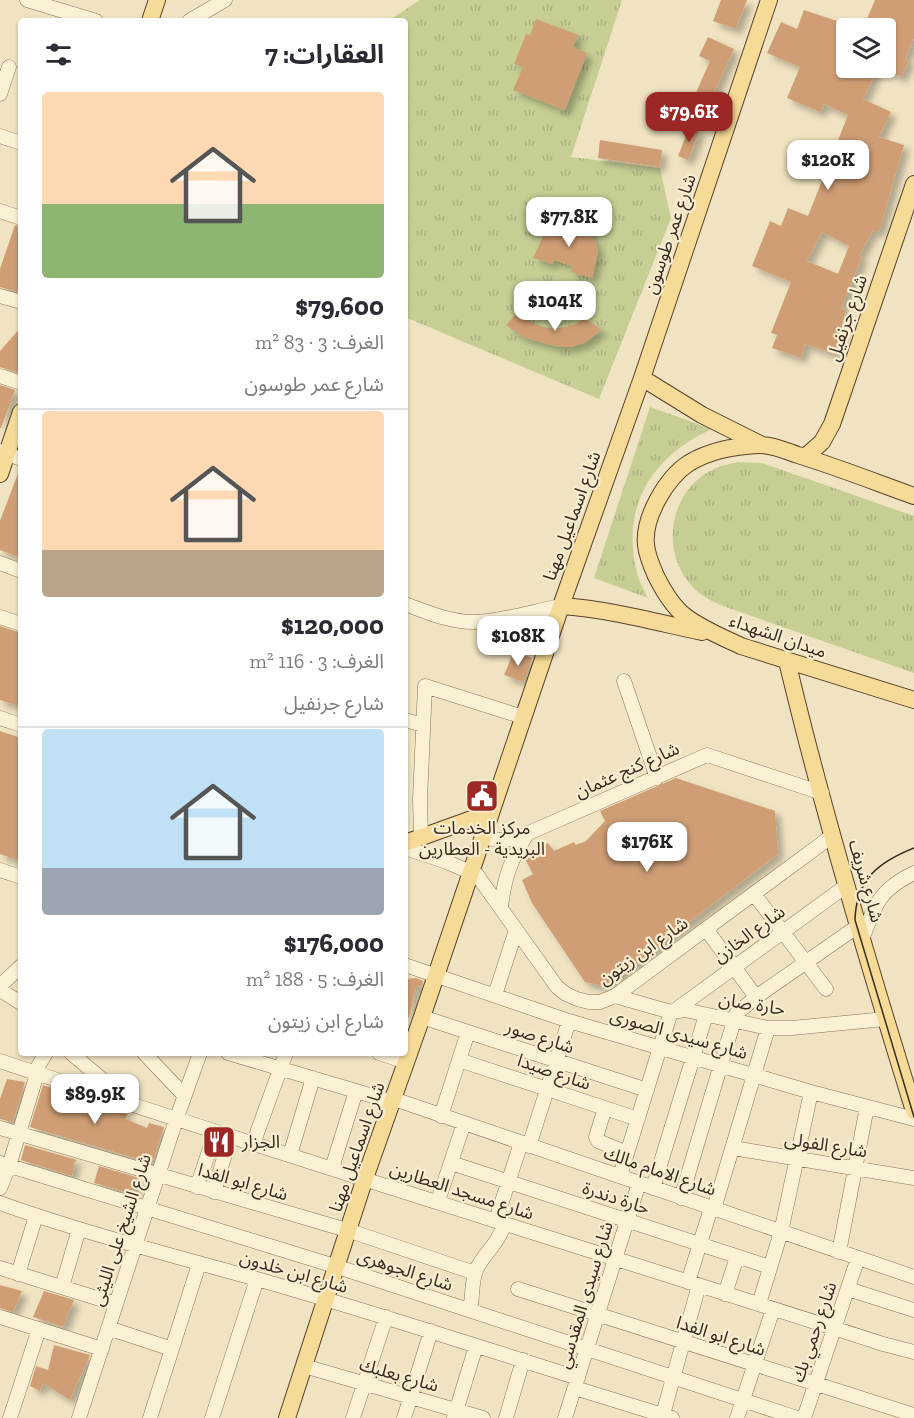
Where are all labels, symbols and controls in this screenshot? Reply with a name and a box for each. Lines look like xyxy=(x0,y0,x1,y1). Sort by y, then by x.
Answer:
map controls xyxy=(836,18,896,78)
button: layers xyxy=(836,18,896,78)
icon: filters xyxy=(42,38,75,71)
text: العقارات: 7 xyxy=(265,38,384,70)
pin: $79.6K xyxy=(640,92,738,143)
text: $79.6K xyxy=(660,99,718,123)
icon: home xyxy=(159,131,267,239)
pin: $120K xyxy=(786,140,870,191)
text: $120K xyxy=(801,147,855,171)
street label: شارع عمر طوسون xyxy=(639,171,704,298)
pin: $77.8K xyxy=(520,197,618,248)
text: $77.8K xyxy=(540,204,598,228)
street label: شارع جرنفيل xyxy=(822,272,875,365)
pin: $104K xyxy=(513,281,597,332)
text: $104K xyxy=(528,288,582,312)
text: $79,600 xyxy=(295,290,384,322)
text: الغرف: 3 · 83 m² xyxy=(255,330,384,354)
text: شارع عمر طوسون xyxy=(245,372,384,396)
street label: شارع اسماعيل مهنا xyxy=(538,448,608,585)
icon: home xyxy=(159,450,267,558)
text: $120,000 xyxy=(281,609,384,641)
street label: ميدان الشهداء xyxy=(727,609,829,663)
pin: $108K xyxy=(476,616,560,667)
text: $108K xyxy=(491,623,545,647)
text: الغرف: 3 · 116 m² xyxy=(250,649,384,673)
text: شارع جرنفيل xyxy=(284,691,384,715)
street label: شارع كنج عثمان xyxy=(571,737,684,806)
icon: home xyxy=(159,768,267,876)
public building icon: مركز الخدمات البريدية - العطارين xyxy=(464,778,500,814)
place label: مركز الخدمات البريدية - العطارين xyxy=(419,817,545,860)
pin: $176K xyxy=(605,822,689,873)
text: $176K xyxy=(621,829,673,853)
street label: شارع شريف xyxy=(841,837,888,926)
street label: شارع الخازن xyxy=(709,900,791,970)
street label: شارع ابن زيتون xyxy=(594,912,694,992)
text: $176,000 xyxy=(284,927,384,959)
text: الغرف: 5 · 188 m² xyxy=(246,967,384,991)
street label: حارة صان xyxy=(717,988,787,1020)
street label: شارع سيدى الصورى xyxy=(607,1004,750,1067)
text: شارع ابن زيتون xyxy=(268,1009,384,1033)
street label: شارع صور xyxy=(501,1015,577,1061)
street label: شارع صيدا xyxy=(514,1049,594,1098)
pin: $89.9K xyxy=(46,1074,144,1125)
street label: شارع اسماعيل مهنا xyxy=(324,1079,392,1216)
text: $89.9K xyxy=(65,1081,125,1105)
restaurant icon: الجزار xyxy=(201,1124,237,1160)
street label: شارع الفولى xyxy=(783,1128,869,1165)
place label: الجزار xyxy=(241,1131,280,1153)
street label: شارع الامام مالك xyxy=(600,1141,719,1203)
street label: شارع الشيخ على الليثى xyxy=(86,1151,159,1310)
street label: شارع مسجد العطارين xyxy=(386,1157,537,1227)
street label: شارع ابو الفدا xyxy=(195,1159,291,1208)
street label: حارة دندرة xyxy=(580,1177,652,1219)
street label: شارع سيدى المقدسي xyxy=(552,1219,621,1372)
street label: شارع الجوهرى xyxy=(353,1244,456,1299)
street label: شارع ابن خلدون xyxy=(237,1246,351,1301)
street label: شارع رحمي بك xyxy=(787,1279,844,1386)
street label: شارع ابو الفدا xyxy=(673,1311,768,1364)
street label: شارع بعلبك xyxy=(356,1353,441,1400)

